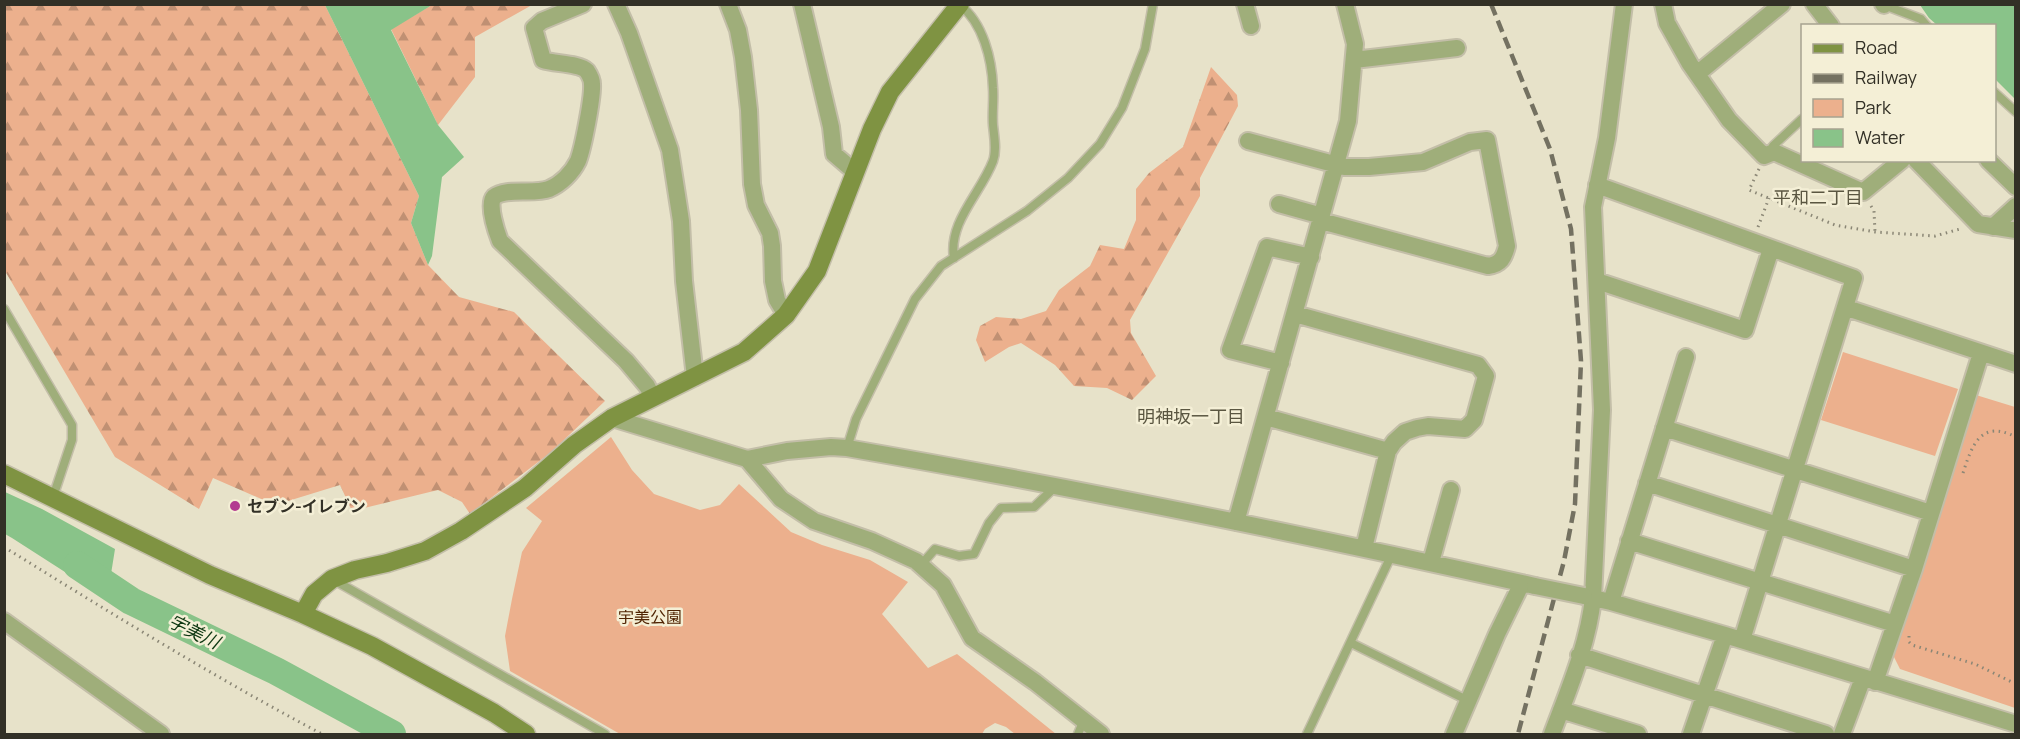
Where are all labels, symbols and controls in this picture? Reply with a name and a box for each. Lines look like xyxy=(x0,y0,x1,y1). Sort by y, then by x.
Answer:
legend xyxy=(1801,24,1996,162)
text: Road xyxy=(1855,35,1898,59)
text: Railway xyxy=(1855,65,1917,89)
text: Park xyxy=(1855,95,1892,119)
text: Water xyxy=(1855,125,1905,149)
district label: 平和二丁目 xyxy=(1773,185,1863,209)
district label: 明神坂一丁目 xyxy=(1137,404,1245,428)
place label: セブン-イレブン xyxy=(247,495,366,517)
marker: セブン-イレブン xyxy=(228,499,242,513)
park label: 宇美公園 xyxy=(618,606,682,628)
water label: 宇美川 xyxy=(165,608,226,655)

